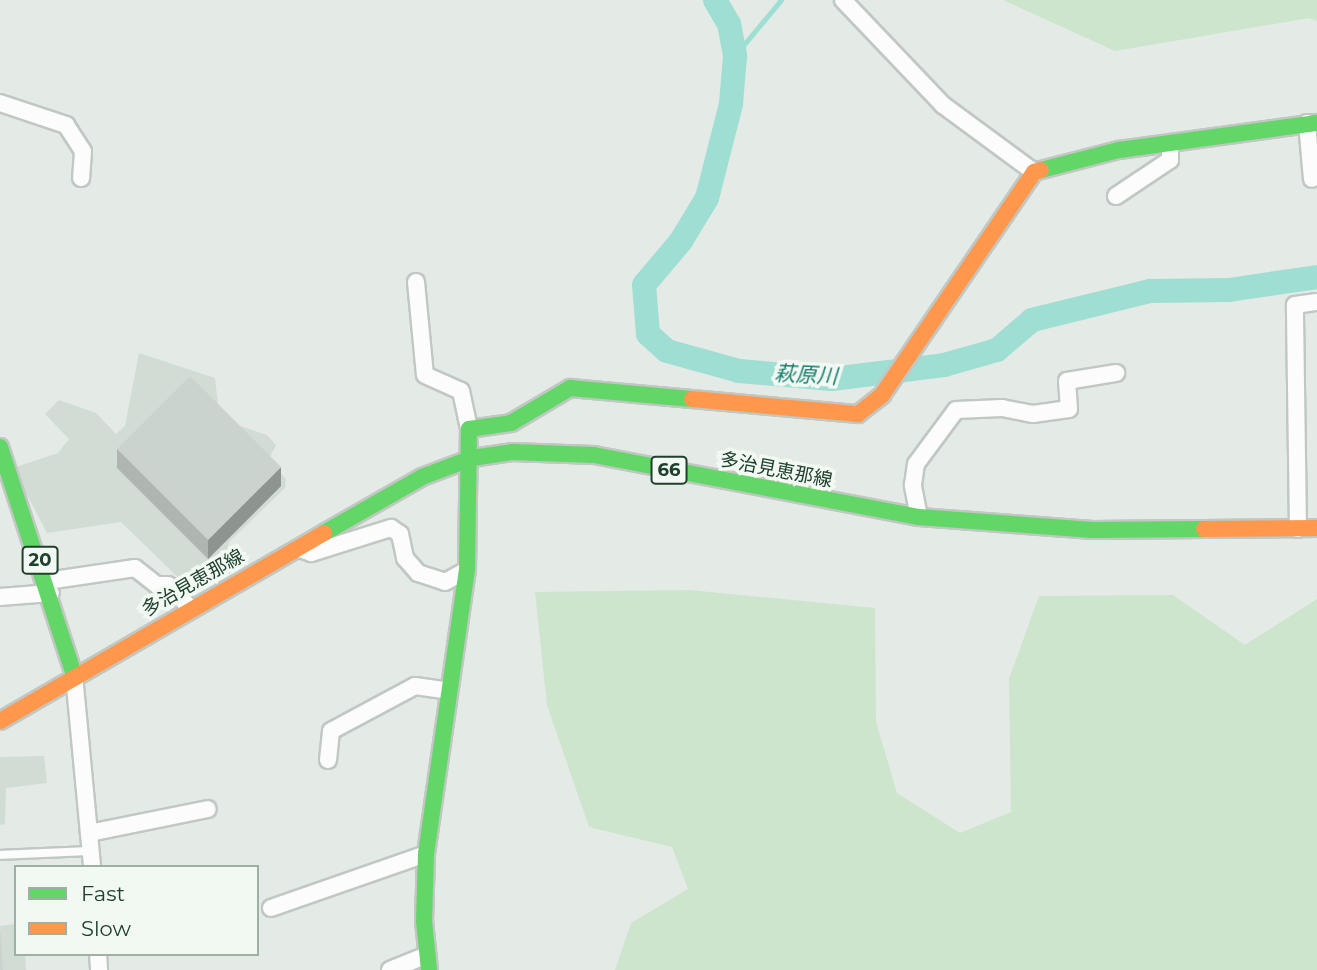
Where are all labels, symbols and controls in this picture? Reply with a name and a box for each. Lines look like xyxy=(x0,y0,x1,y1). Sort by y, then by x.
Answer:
water label: 萩原川 xyxy=(774,361,838,389)
street label: 多治見恵那線 xyxy=(718,448,834,492)
road number: 66 xyxy=(650,456,688,484)
street label: 多治見恵那線 xyxy=(138,545,248,621)
road number: 20 xyxy=(21,546,59,574)
legend xyxy=(14,865,259,956)
text: Fast xyxy=(81,881,125,906)
text: Slow xyxy=(81,916,131,941)

